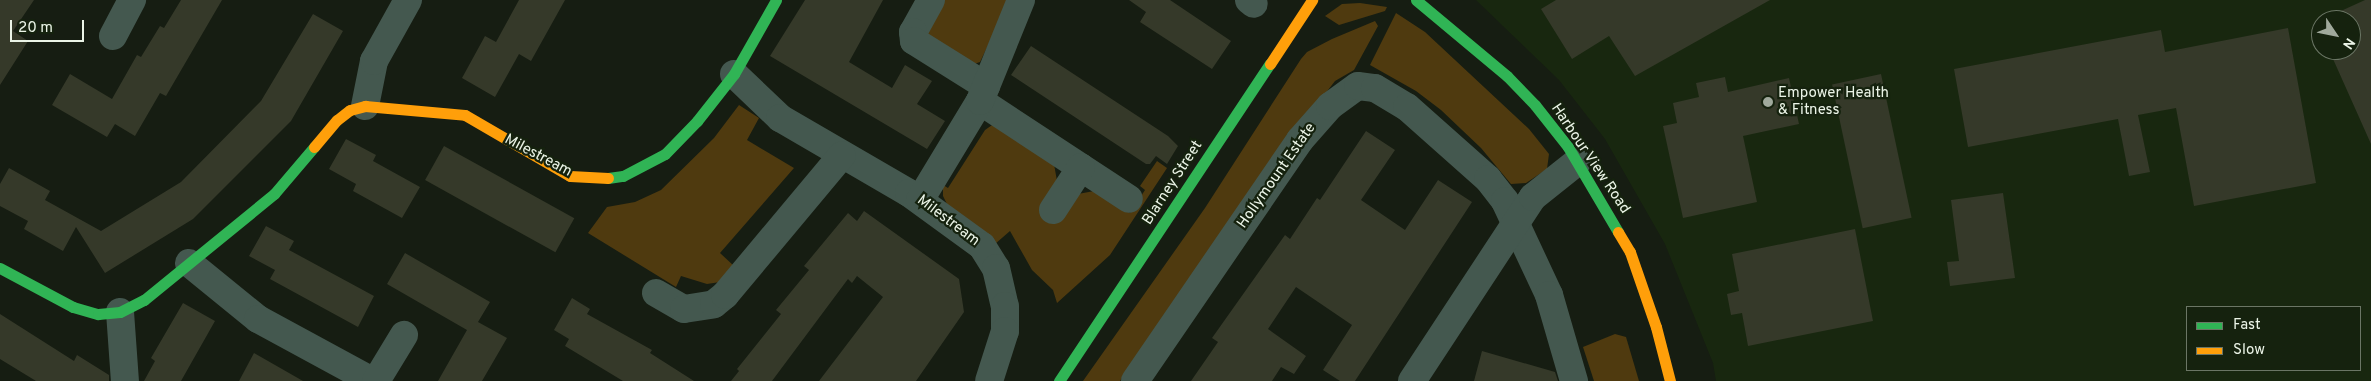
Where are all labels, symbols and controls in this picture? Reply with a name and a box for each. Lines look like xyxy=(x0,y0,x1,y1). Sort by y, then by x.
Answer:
scale bar xyxy=(12,10,86,42)
north arrow xyxy=(2311,10,2361,60)
text: 20 m xyxy=(18,19,53,38)
text: N xyxy=(2338,34,2358,52)
place label: Empower Health & Fitness xyxy=(1778,84,1889,119)
marker: Empower Health & Fitness xyxy=(1762,96,1774,108)
street label: Harbour View Road xyxy=(1546,100,1634,218)
street label: Hollymount Estate xyxy=(1234,120,1320,232)
street label: Milestream xyxy=(501,131,575,181)
street label: Blarney Street xyxy=(1139,138,1207,228)
street label: Milestream xyxy=(913,192,983,250)
legend xyxy=(2186,306,2361,371)
text: Fast xyxy=(2233,316,2261,335)
text: Slow xyxy=(2233,341,2265,360)

